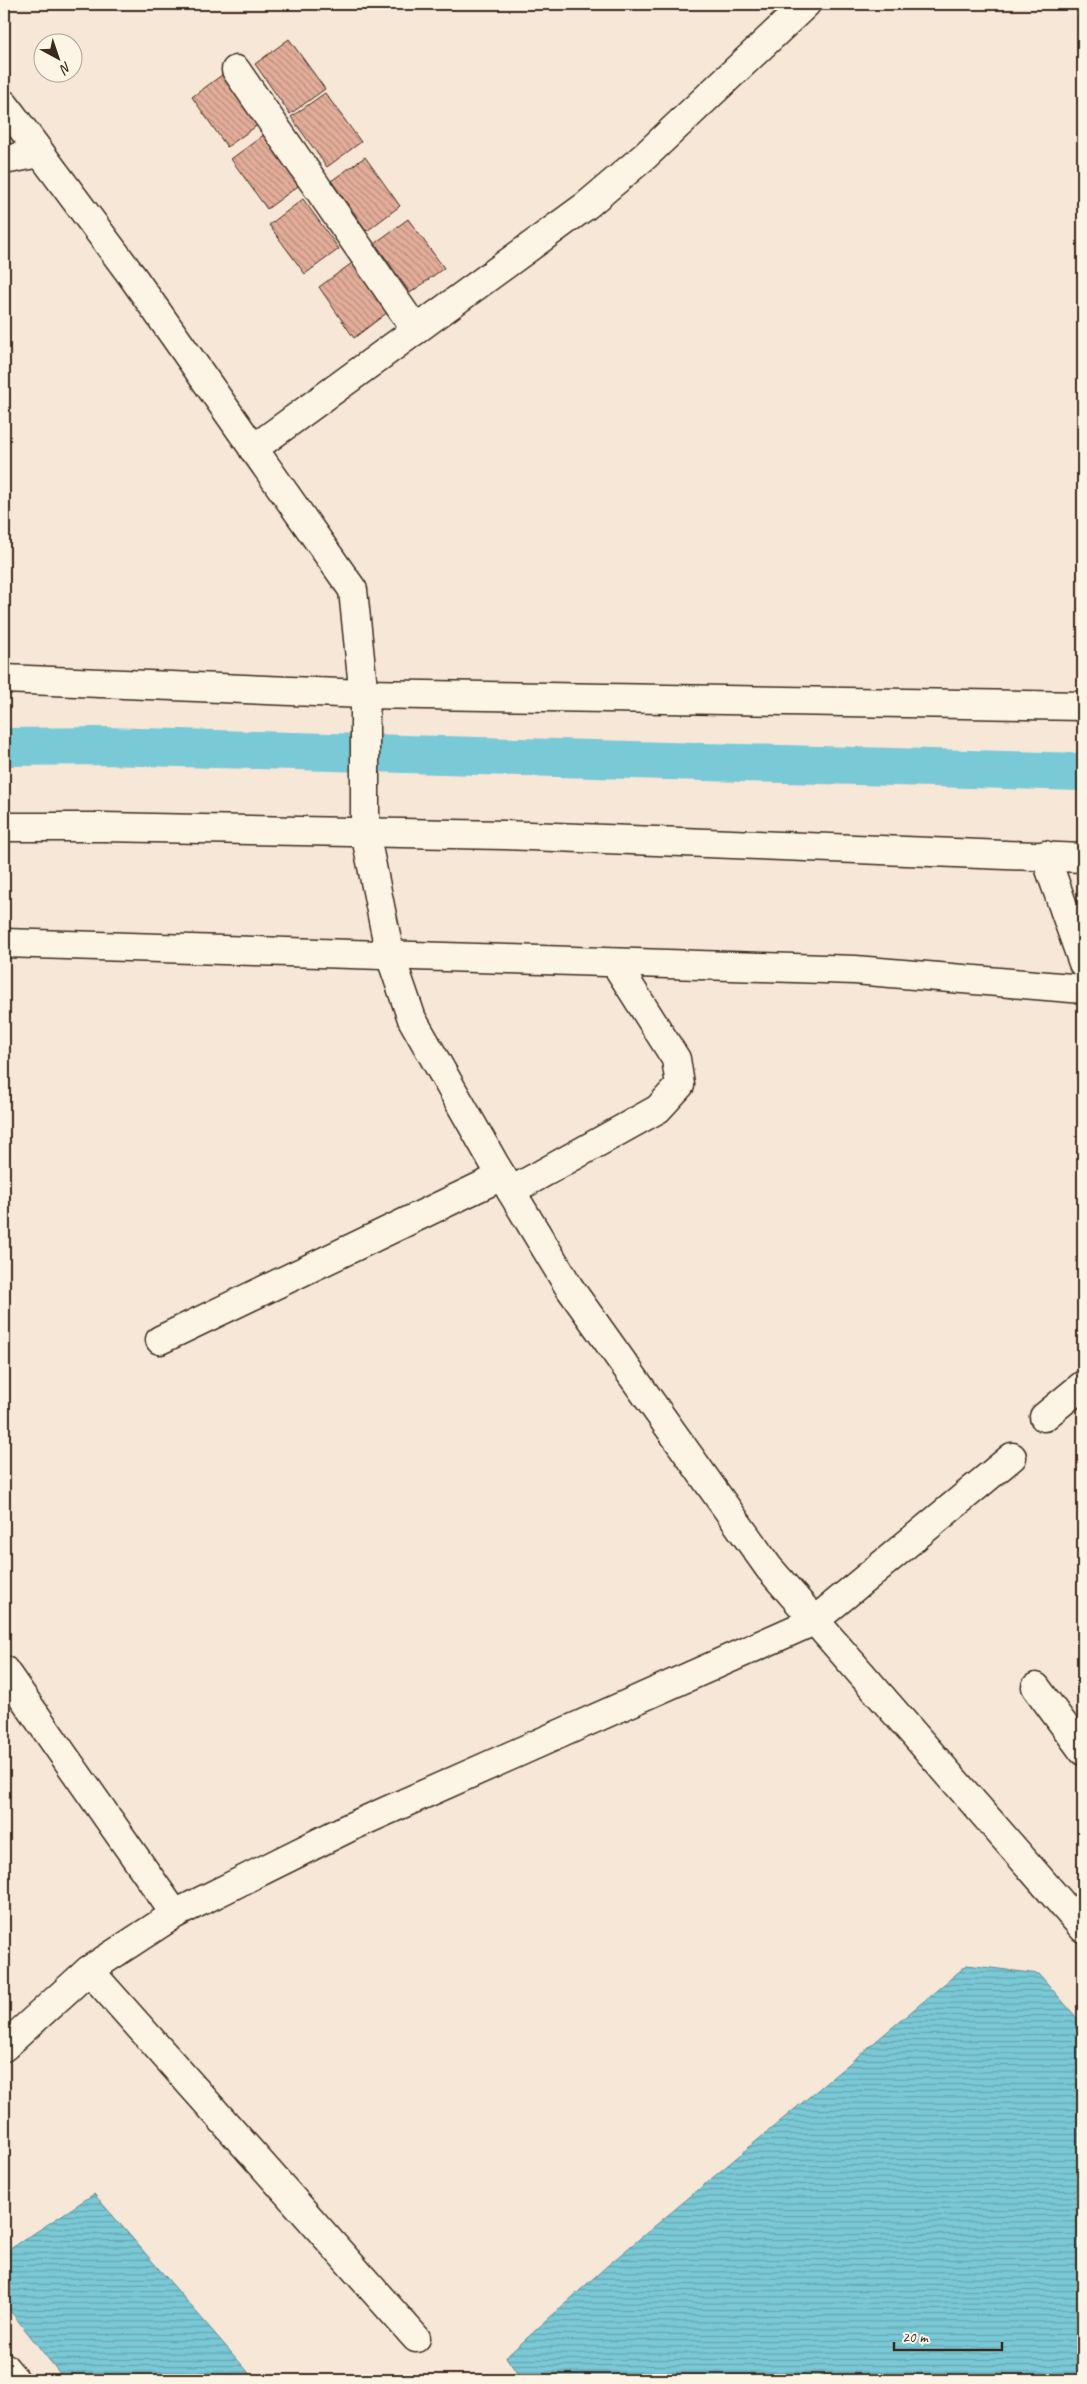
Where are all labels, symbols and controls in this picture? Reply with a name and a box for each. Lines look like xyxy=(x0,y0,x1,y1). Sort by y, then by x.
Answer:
north arrow xyxy=(32,32,82,82)
text: N xyxy=(55,58,75,78)
scale bar xyxy=(894,2319,1002,2351)
text: 20 m xyxy=(902,2328,929,2347)

